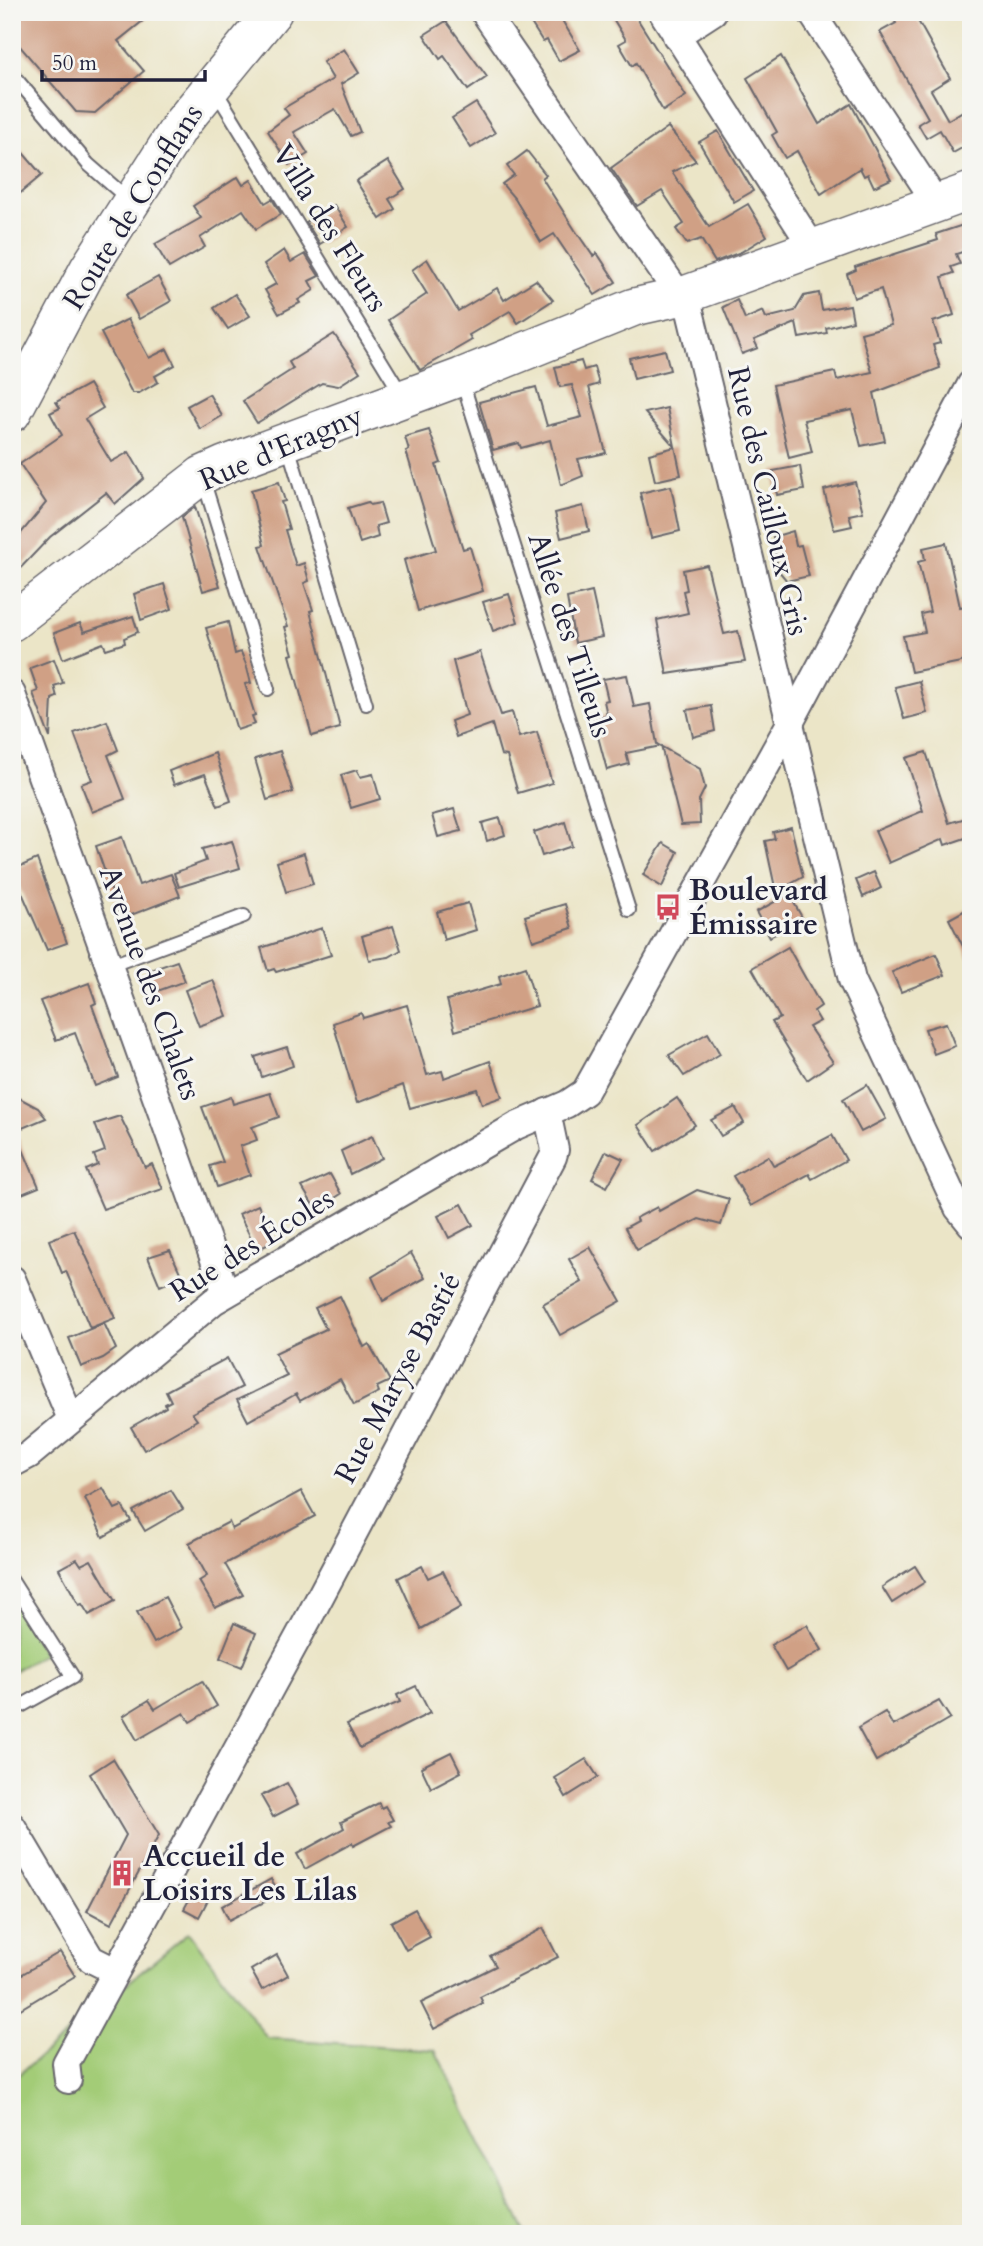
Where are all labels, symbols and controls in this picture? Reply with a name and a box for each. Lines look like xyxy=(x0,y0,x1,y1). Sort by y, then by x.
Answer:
scale bar xyxy=(42,38,205,82)
text: 50 m xyxy=(52,49,97,78)
street label: Route de Conflans xyxy=(53,96,213,318)
street label: Villa des Fleurs xyxy=(262,136,398,320)
street label: Rue des Cailloux Gris xyxy=(717,362,819,640)
street label: Rue d'Eragny xyxy=(193,395,369,501)
street label: Allée des Tilleuls xyxy=(518,527,622,743)
street label: Avenue des Chalets xyxy=(89,860,211,1106)
place label: Boulevard Émissaire xyxy=(689,870,828,945)
bus stop icon: Boulevard Émissaire xyxy=(653,892,683,922)
street label: Rue des Écoles xyxy=(162,1178,342,1312)
street label: Rue Maryse Bastié xyxy=(325,1265,471,1491)
place label: Accueil de Loisirs Les Lilas xyxy=(143,1836,357,1911)
building icon: Accueil de Loisirs Les Lilas xyxy=(107,1858,137,1888)

